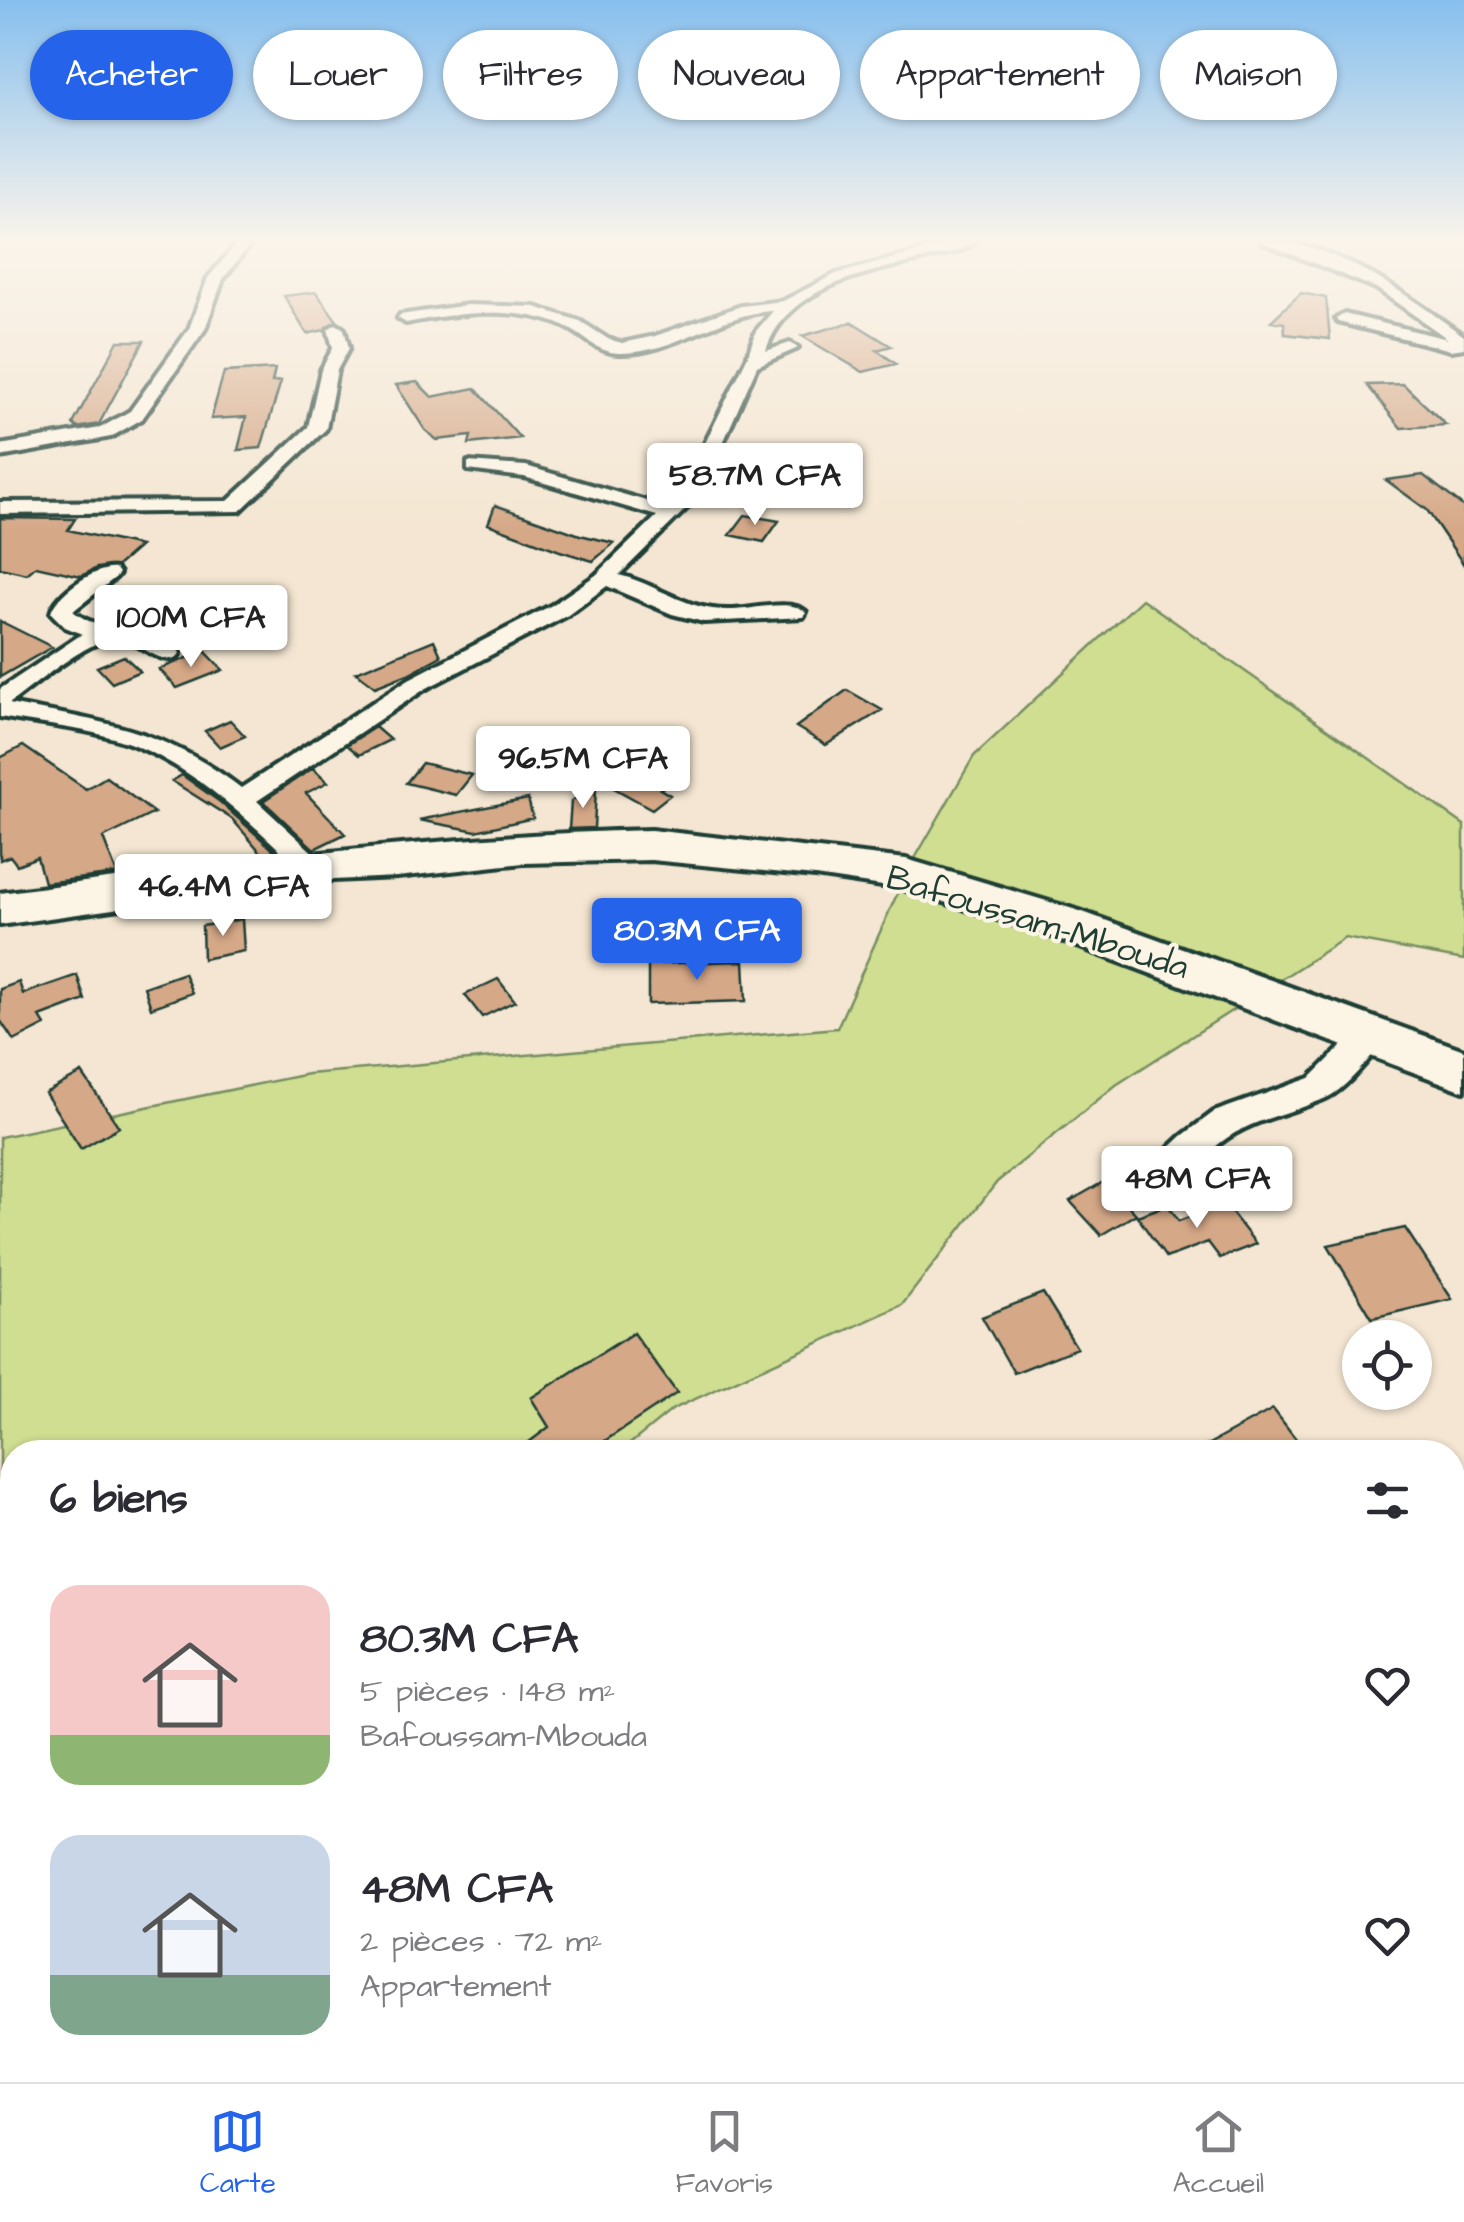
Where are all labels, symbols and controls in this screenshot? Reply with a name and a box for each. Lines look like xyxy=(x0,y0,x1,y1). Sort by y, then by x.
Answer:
chip: Acheter xyxy=(30,30,233,120)
chip: Louer xyxy=(253,30,423,120)
chip: Filtres xyxy=(443,30,618,120)
chip: Nouveau xyxy=(638,30,840,120)
chip: Appartement xyxy=(860,30,1140,120)
chip: Maison xyxy=(1160,30,1337,120)
pin: 58.7M CFA xyxy=(641,443,869,528)
text: 58.7M CFA xyxy=(669,453,841,498)
pin: 100M CFA xyxy=(88,585,294,670)
text: 100M CFA xyxy=(116,595,266,640)
pin: 96.5M CFA xyxy=(469,726,697,811)
text: 96.5M CFA xyxy=(498,736,668,781)
street label: Bafoussam-Mbouda xyxy=(880,853,1195,992)
pin: 46.4M CFA xyxy=(109,854,337,939)
text: 46.4M CFA xyxy=(137,864,309,909)
pin: 80.3M CFA xyxy=(583,898,811,983)
text: 80.3M CFA xyxy=(614,908,780,953)
pin: 48M CFA xyxy=(1105,1146,1289,1231)
text: 48M CFA xyxy=(1123,1156,1271,1201)
map controls xyxy=(1342,1320,1432,1410)
button: locate xyxy=(1342,1320,1432,1410)
text: 6 biens xyxy=(50,1471,188,1529)
icon: filters xyxy=(1360,1473,1415,1528)
text: 80.3M CFA xyxy=(360,1611,578,1669)
icon: home xyxy=(130,1625,250,1745)
icon: heart xyxy=(1360,1658,1415,1713)
text: 5 pièces · 148 m² xyxy=(360,1669,616,1714)
text: Bafoussam-Mbouda xyxy=(360,1714,647,1759)
text: 48M CFA xyxy=(360,1861,553,1919)
icon: home xyxy=(130,1875,250,1995)
icon: heart xyxy=(1360,1908,1415,1963)
text: 2 pièces · 72 m² xyxy=(360,1919,603,1964)
text: Appartement xyxy=(360,1964,551,2009)
tab: Carte xyxy=(200,2104,276,2203)
tab: Favoris xyxy=(675,2104,773,2203)
tab: Accueil xyxy=(1173,2104,1264,2203)

